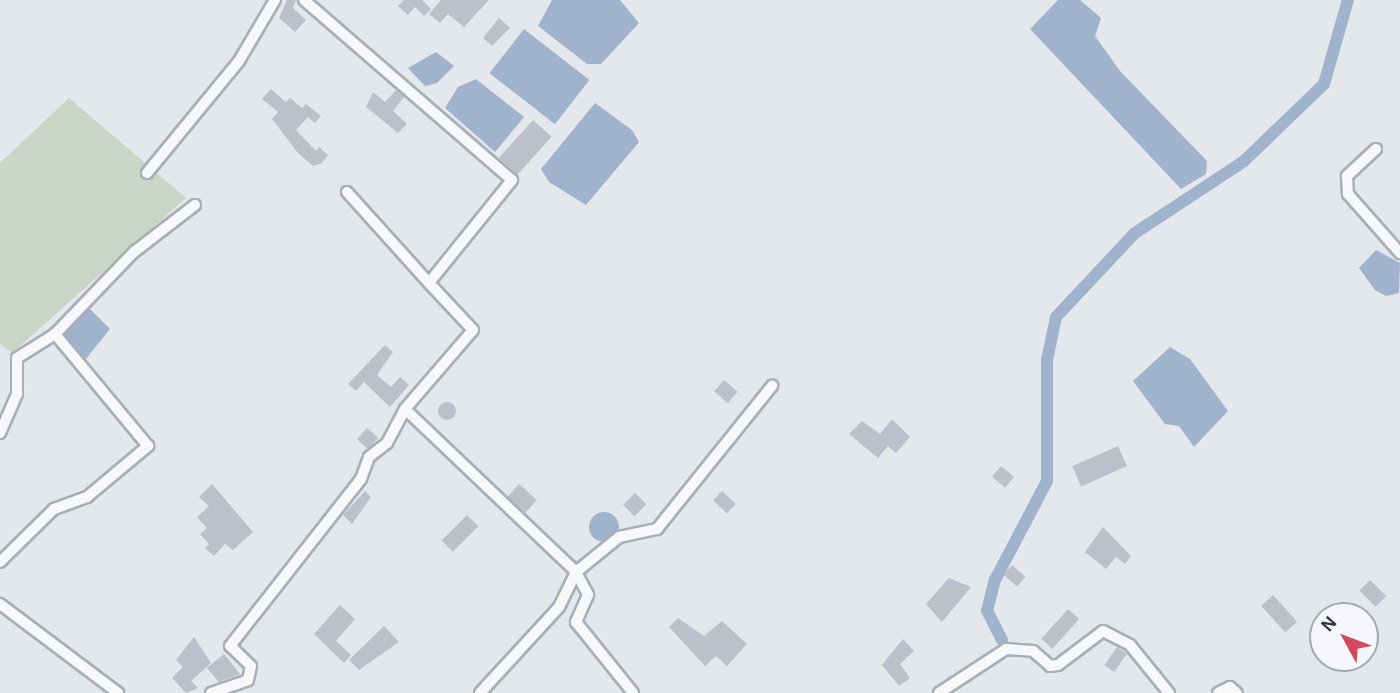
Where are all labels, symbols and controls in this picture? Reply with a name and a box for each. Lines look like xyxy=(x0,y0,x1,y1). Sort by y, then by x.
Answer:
north arrow xyxy=(1309,602,1379,672)
text: N xyxy=(1318,613,1341,635)

